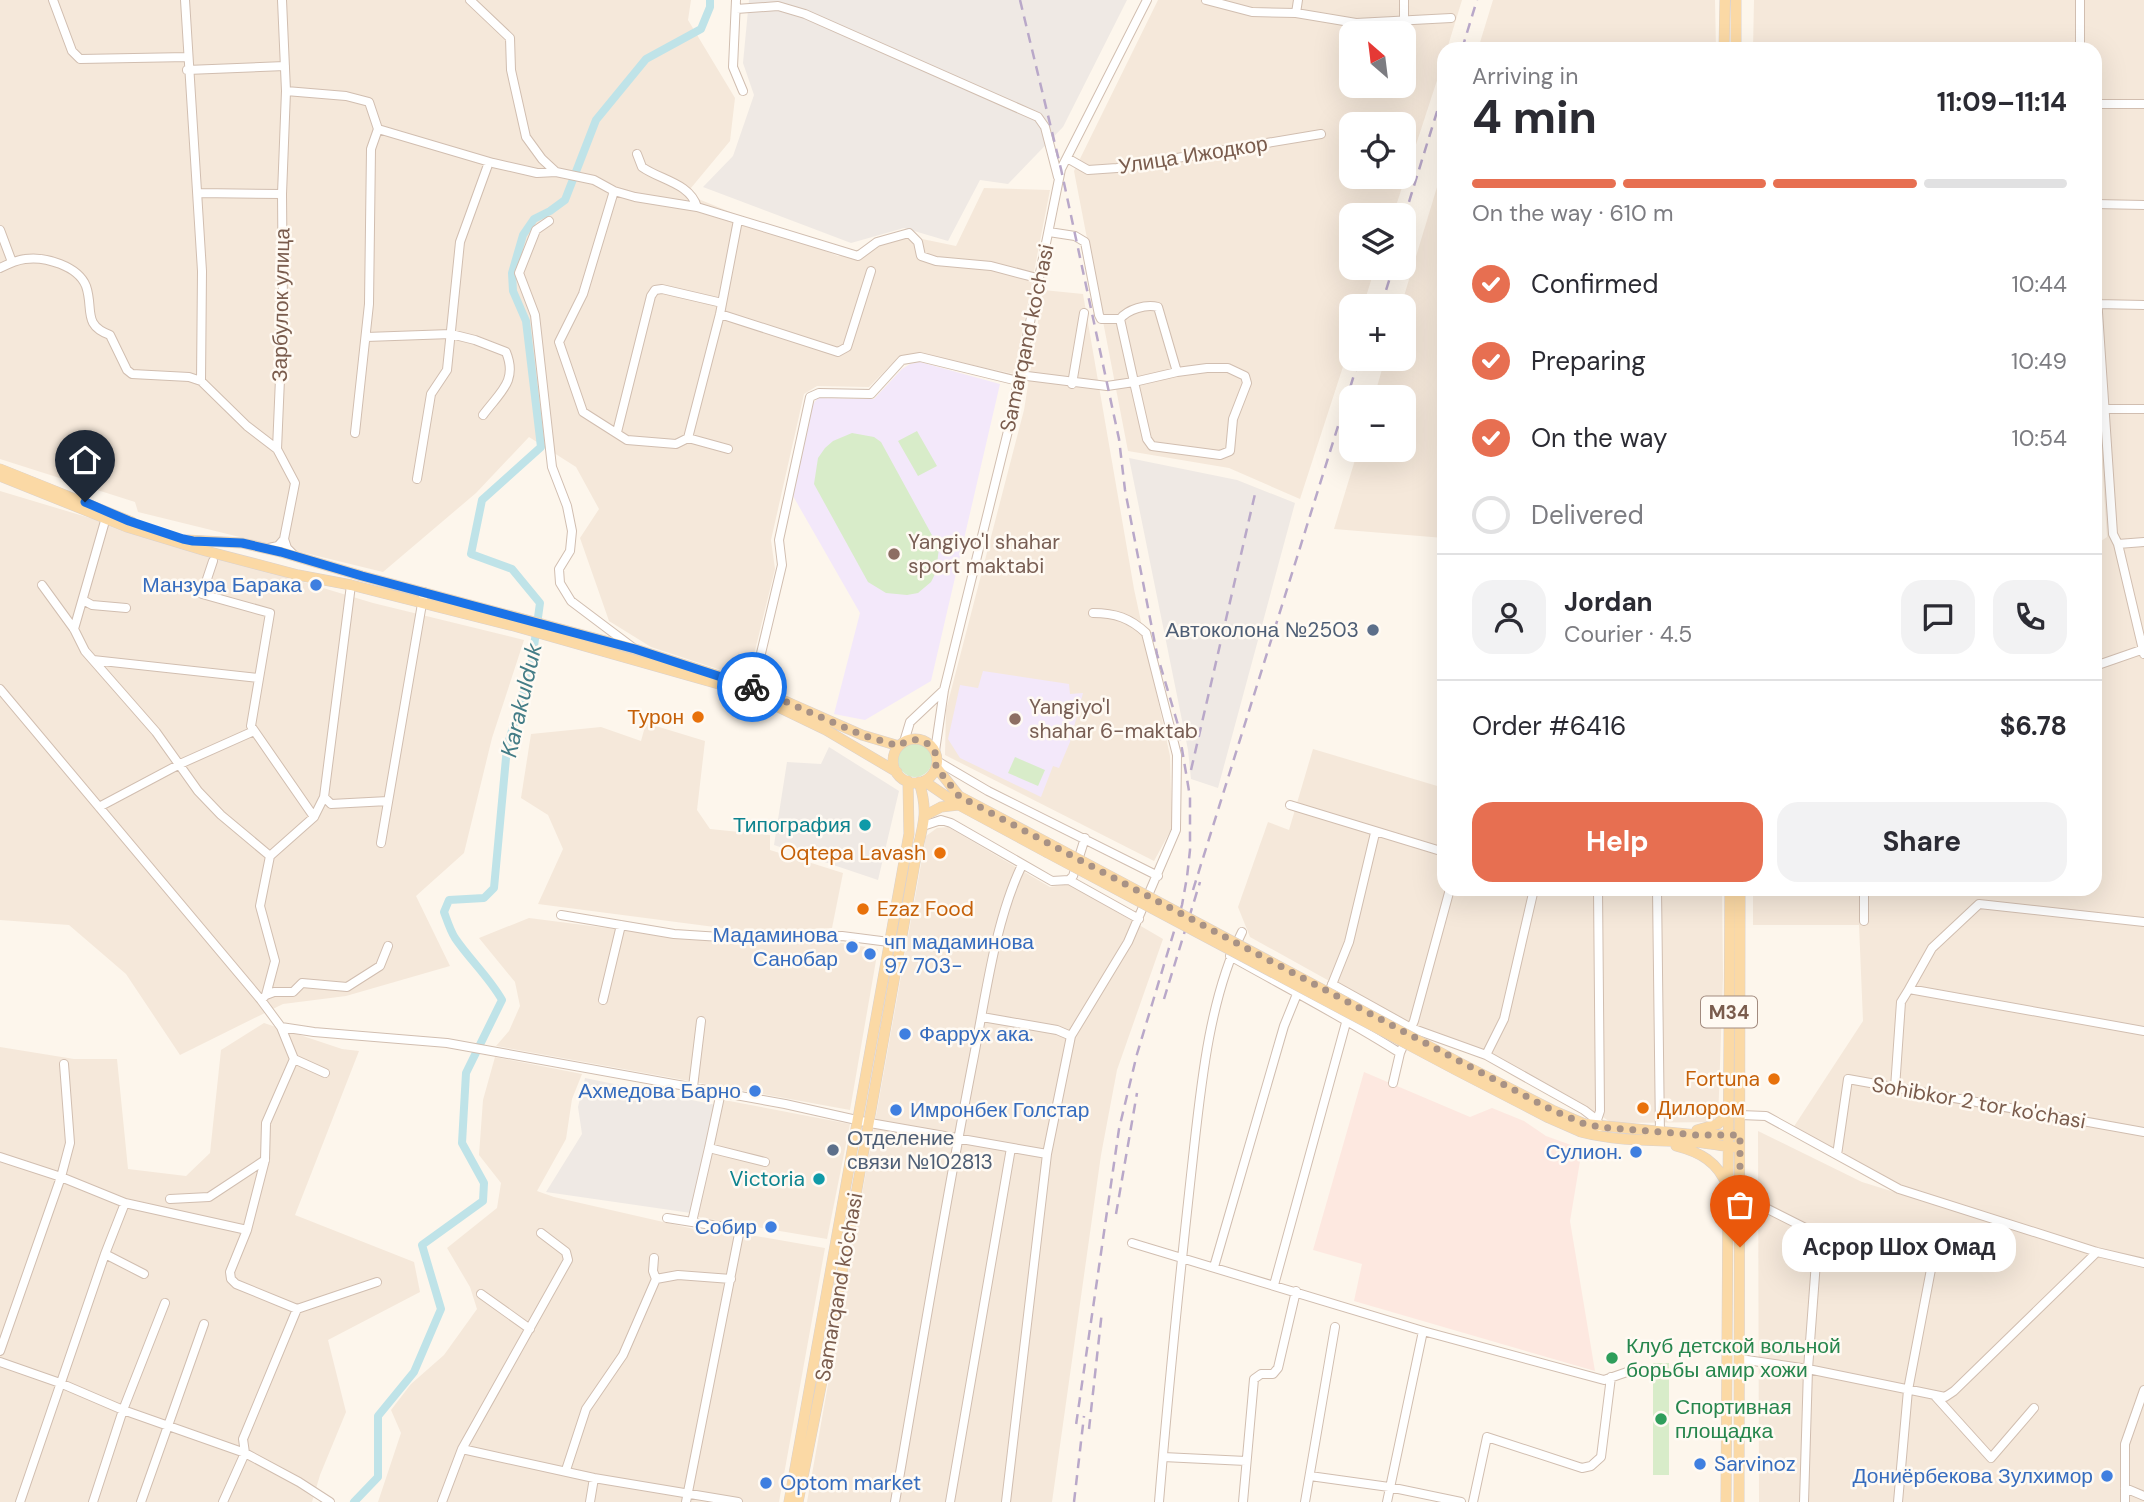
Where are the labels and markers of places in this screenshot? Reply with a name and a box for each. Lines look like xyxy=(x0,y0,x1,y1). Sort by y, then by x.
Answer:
pin xyxy=(55,430,115,502)
place label: Yangiyo'l shahar sport maktabi xyxy=(908,528,1060,580)
marker: Yangiyo'l shahar sport maktabi xyxy=(886,546,902,562)
place label: Манзура Барака xyxy=(142,571,302,599)
marker: Манзура Барака xyxy=(308,577,324,593)
place label: Автоколона №2503 xyxy=(1165,616,1359,644)
marker: Автоколона №2503 xyxy=(1365,622,1381,638)
place label: Yangiyo'l shahar 6-maktab xyxy=(1029,693,1198,745)
place label: Турон xyxy=(627,703,684,731)
marker: Турон xyxy=(690,709,706,725)
marker: Yangiyo'l shahar 6-maktab xyxy=(1007,711,1023,727)
place label: Типография xyxy=(733,811,851,839)
marker: Типография xyxy=(857,817,873,833)
place label: Oqtepa Lavash xyxy=(780,839,926,867)
marker: Oqtepa Lavash xyxy=(932,845,948,861)
place label: Ezaz Food xyxy=(877,895,974,923)
marker: Ezaz Food xyxy=(855,901,871,917)
place label: Мадаминова Санобар xyxy=(713,921,838,973)
place label: чп мадаминова 97 703- xyxy=(884,928,1034,980)
marker: Мадаминова Санобар xyxy=(844,939,860,955)
marker: чп мадаминова 97 703- xyxy=(862,946,878,962)
place label: Фаррух ака. xyxy=(919,1020,1034,1048)
marker: Фаррух ака. xyxy=(897,1026,913,1042)
place label: Fortuna xyxy=(1685,1065,1760,1093)
marker: Fortuna xyxy=(1766,1071,1782,1087)
place label: Ахмедова Барно xyxy=(578,1077,741,1105)
marker: Ахмедова Барно xyxy=(747,1083,763,1099)
place label: Дилором xyxy=(1657,1094,1745,1122)
place label: Имронбек Голстар xyxy=(910,1096,1089,1124)
marker: Дилором xyxy=(1635,1100,1651,1116)
marker: Имронбек Голстар xyxy=(888,1102,904,1118)
place label: Отделение связи №102813 xyxy=(847,1124,993,1176)
place label: Сулион. xyxy=(1545,1138,1622,1166)
marker: Отделение связи №102813 xyxy=(825,1142,841,1158)
marker: Сулион. xyxy=(1628,1144,1644,1160)
place label: Victoria xyxy=(730,1165,805,1193)
marker: Victoria xyxy=(811,1171,827,1187)
pin xyxy=(1710,1175,1770,1247)
place label: Собир xyxy=(695,1213,757,1241)
marker: Собир xyxy=(763,1219,779,1235)
callout: Асрор Шох Омад xyxy=(1782,1222,2016,1272)
place label: Клуб детской вольной борьбы амир хожи xyxy=(1626,1332,1841,1384)
marker: Клуб детской вольной борьбы амир хожи xyxy=(1604,1350,1620,1366)
place label: Спортивная площадка xyxy=(1675,1393,1792,1445)
marker: Спортивная площадка xyxy=(1653,1411,1669,1427)
place label: Sarvinoz xyxy=(1714,1450,1796,1478)
marker: Sarvinoz xyxy=(1692,1456,1708,1472)
place label: Дониёрбекова Зулхимор xyxy=(1852,1462,2093,1490)
marker: Дониёрбекова Зулхимор xyxy=(2099,1468,2115,1484)
place label: Optom market xyxy=(780,1469,921,1497)
marker: Optom market xyxy=(758,1475,774,1491)

